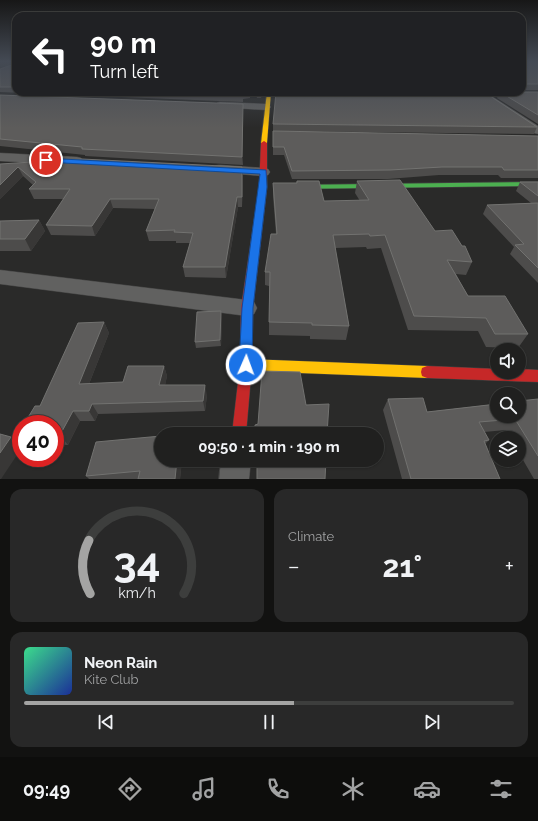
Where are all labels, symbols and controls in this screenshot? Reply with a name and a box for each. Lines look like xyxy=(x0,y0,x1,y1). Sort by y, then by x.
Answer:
text: 90 m xyxy=(90,27,156,60)
icon: left xyxy=(24,28,76,80)
text: Turn left xyxy=(90,61,159,82)
pin xyxy=(29,143,63,177)
icon: arrive xyxy=(35,149,57,171)
map controls xyxy=(490,343,526,467)
button: sound xyxy=(490,343,526,379)
position arrow xyxy=(225,344,267,386)
button: search xyxy=(490,387,526,423)
speed limit sign: 40 xyxy=(12,415,64,467)
button: layers xyxy=(490,431,526,467)
text: 09:50 · 1 min · 190 m xyxy=(198,438,340,456)
text: Climate xyxy=(288,529,334,544)
text: 34 xyxy=(114,537,160,586)
text: 21° xyxy=(383,549,422,584)
text: − xyxy=(288,553,300,579)
text: + xyxy=(505,553,514,579)
text: km/h xyxy=(118,584,156,600)
text: Neon Rain xyxy=(84,654,157,672)
text: Kite Club xyxy=(84,672,139,687)
icon: previous xyxy=(95,711,117,733)
icon: pause xyxy=(258,711,280,733)
icon: next xyxy=(421,711,443,733)
icon: directions xyxy=(116,775,144,803)
icon: music xyxy=(190,775,218,803)
icon: phone xyxy=(264,775,292,803)
icon: climate xyxy=(339,775,367,803)
icon: car xyxy=(413,775,441,803)
icon: filters xyxy=(487,775,515,803)
text: 09:49 xyxy=(23,779,70,800)

